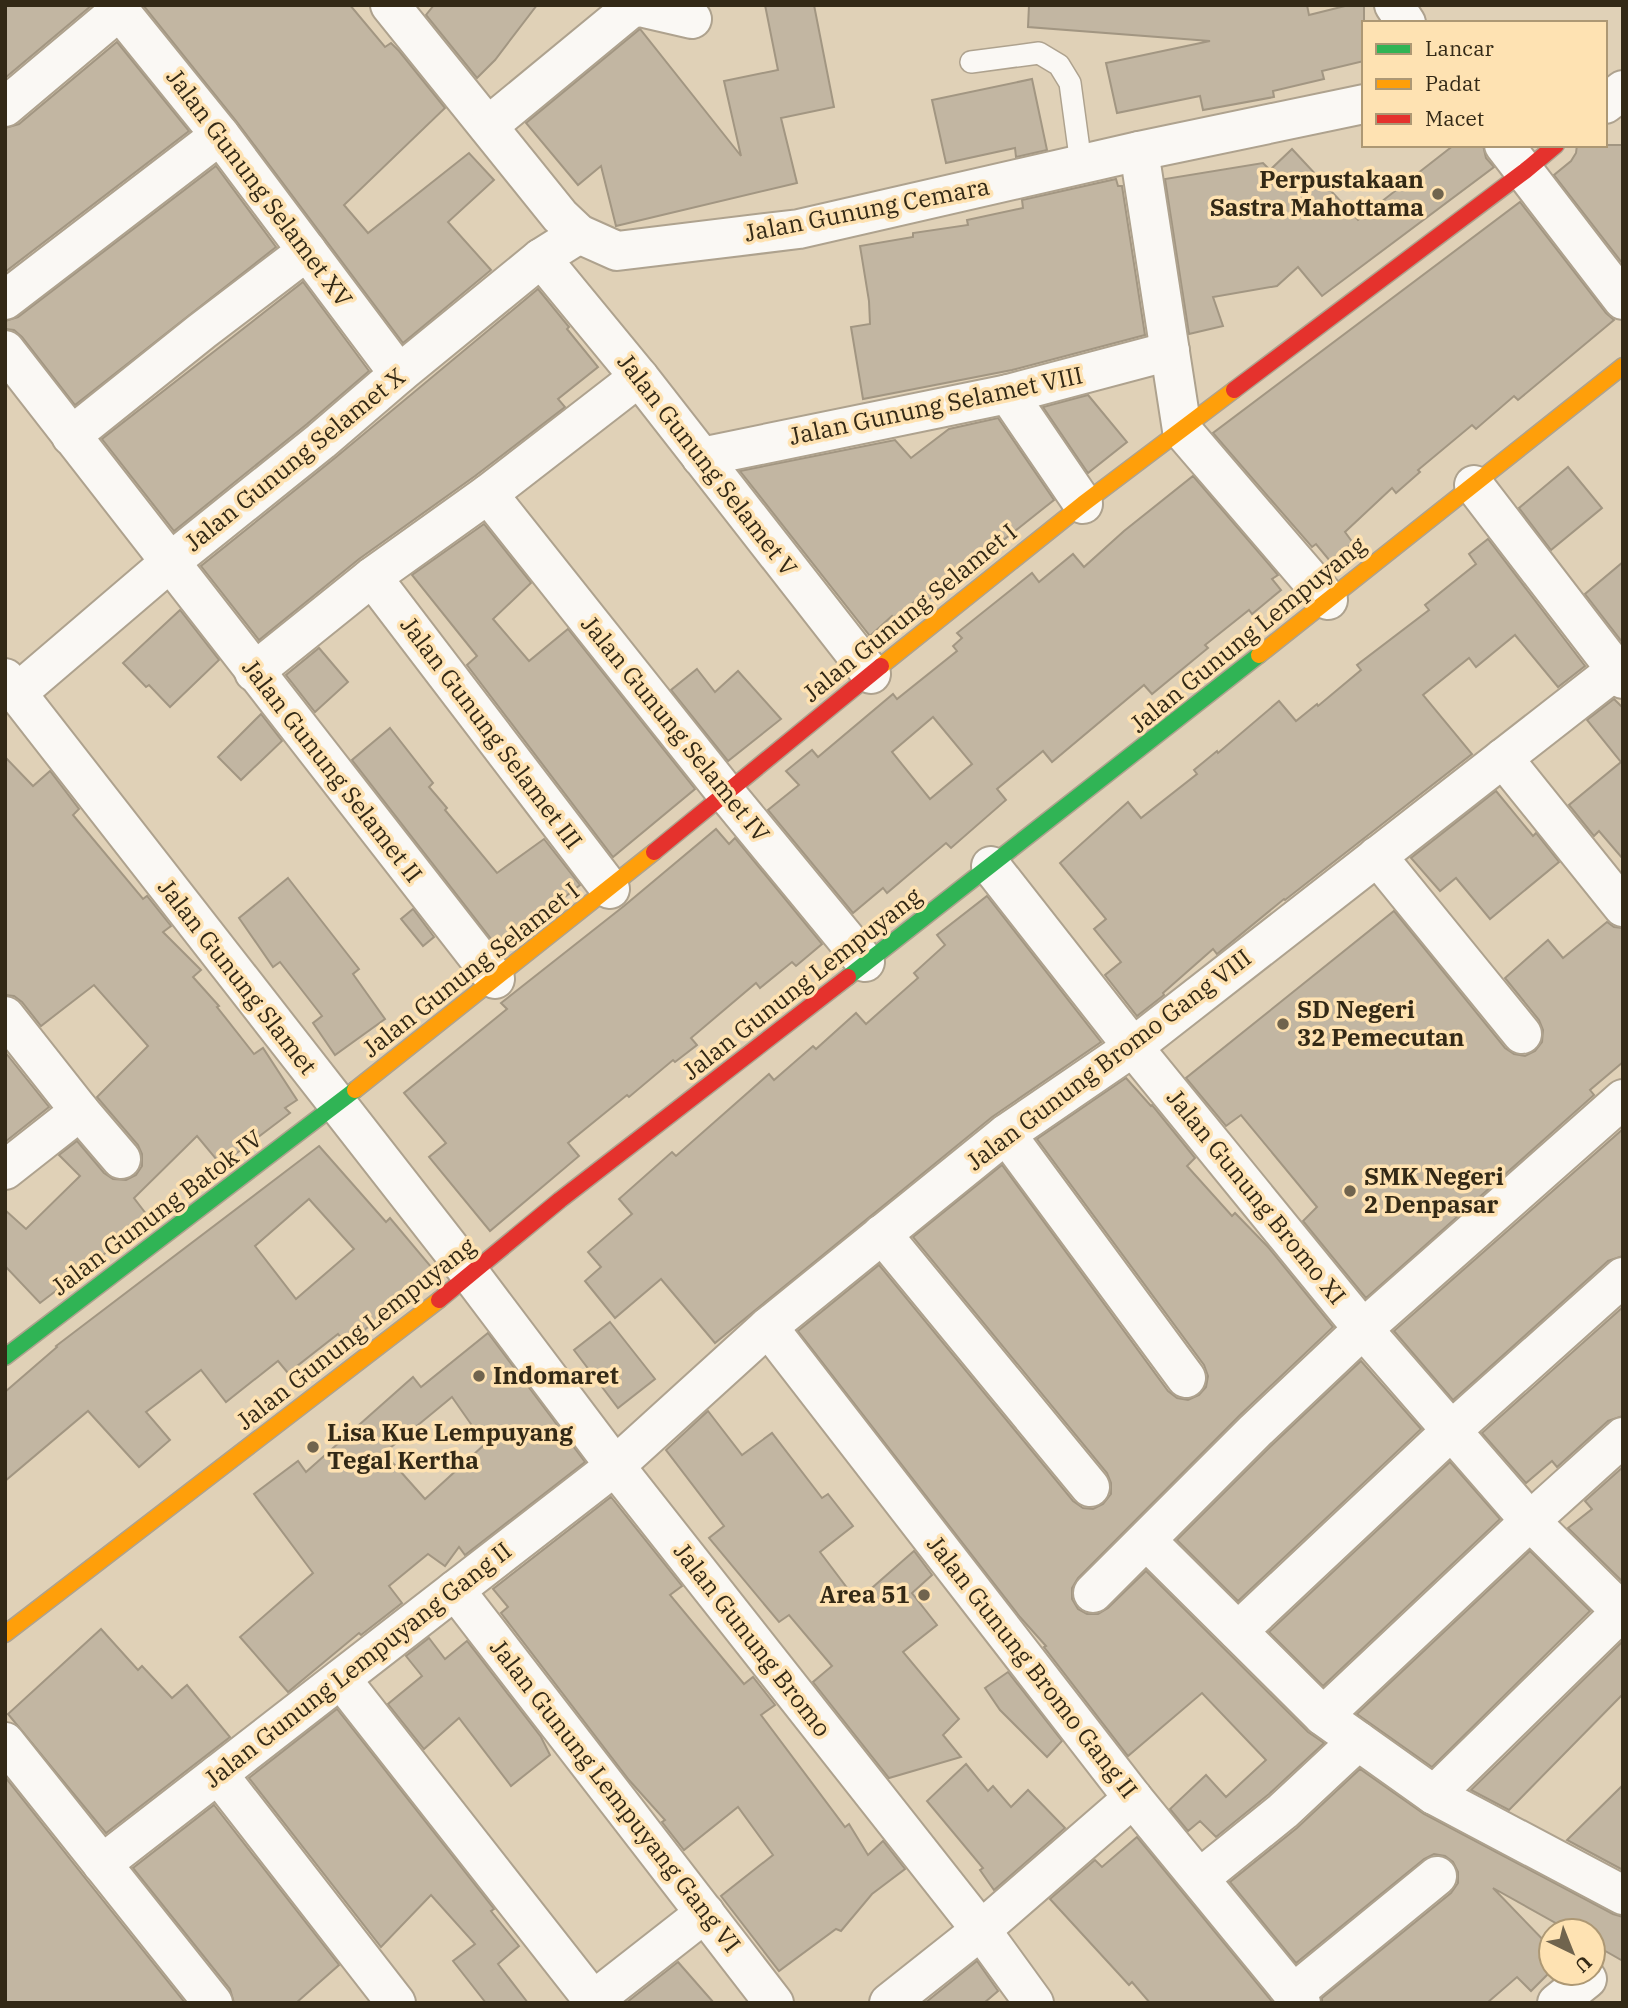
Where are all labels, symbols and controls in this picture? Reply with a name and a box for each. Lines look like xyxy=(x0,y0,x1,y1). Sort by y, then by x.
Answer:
legend xyxy=(1362,21,1607,147)
text: Lancar xyxy=(1425,34,1495,62)
street label: Jalan Gunung Selamet XV xyxy=(160,62,360,313)
text: Padat xyxy=(1425,69,1481,97)
text: Macet xyxy=(1425,104,1484,132)
place label: Perpustakaan Sastra Mahottama xyxy=(1210,163,1424,223)
street label: Jalan Gunung Cemara xyxy=(741,170,992,249)
marker: Perpustakaan Sastra Mahottama xyxy=(1430,186,1446,202)
street label: Jalan Gunung Selamet V xyxy=(611,346,805,582)
street label: Jalan Gunung Selamet VIII xyxy=(786,358,1086,452)
street label: Jalan Gunung Selamet X xyxy=(178,360,411,558)
street label: Jalan Gunung Selamet I xyxy=(796,516,1023,709)
street label: Jalan Gunung Lempuyang xyxy=(1123,529,1372,739)
street label: Jalan Gunung Selamet IV xyxy=(574,608,777,848)
street label: Jalan Gunung Selamet III xyxy=(394,610,590,855)
street label: Jalan Gunung Selamet II xyxy=(235,652,430,889)
street label: Jalan Gunung Slamet xyxy=(151,872,324,1081)
street label: Jalan Gunung Selamet I xyxy=(355,874,585,1064)
street label: Jalan Gunung Lempuyang xyxy=(675,880,927,1087)
street label: Jalan Gunung Bromo Gang VIII xyxy=(959,941,1257,1177)
place label: SD Negeri 32 Pemecutan xyxy=(1297,993,1465,1053)
marker: SD Negeri 32 Pemecutan xyxy=(1275,1016,1291,1032)
street label: Jalan Gunung Bromo XI xyxy=(1160,1082,1354,1311)
street label: Jalan Gunung Batok IV xyxy=(44,1122,268,1302)
place label: SMK Negeri 2 Denpasar xyxy=(1364,1160,1504,1220)
marker: SMK Negeri 2 Denpasar xyxy=(1342,1183,1358,1199)
street label: Jalan Gunung Lempuyang xyxy=(229,1230,481,1437)
place label: Indomaret xyxy=(493,1359,619,1391)
marker: Indomaret xyxy=(471,1368,487,1384)
place label: Lisa Kue Lempuyang Tegal Kertha xyxy=(327,1416,573,1476)
marker: Lisa Kue Lempuyang Tegal Kertha xyxy=(305,1439,321,1455)
street label: Jalan Gunung Bromo Gang II xyxy=(920,1529,1145,1804)
street label: Jalan Gunung Lempuyang Gang II xyxy=(197,1534,518,1794)
street label: Jalan Gunung Bromo xyxy=(667,1536,839,1743)
place label: Area 51 xyxy=(819,1578,910,1610)
marker: Area 51 xyxy=(916,1587,932,1603)
street label: Jalan Gunung Lempuyang Gang VI xyxy=(483,1632,748,1959)
north arrow xyxy=(1537,1917,1607,1987)
text: U xyxy=(1570,1951,1597,1978)

